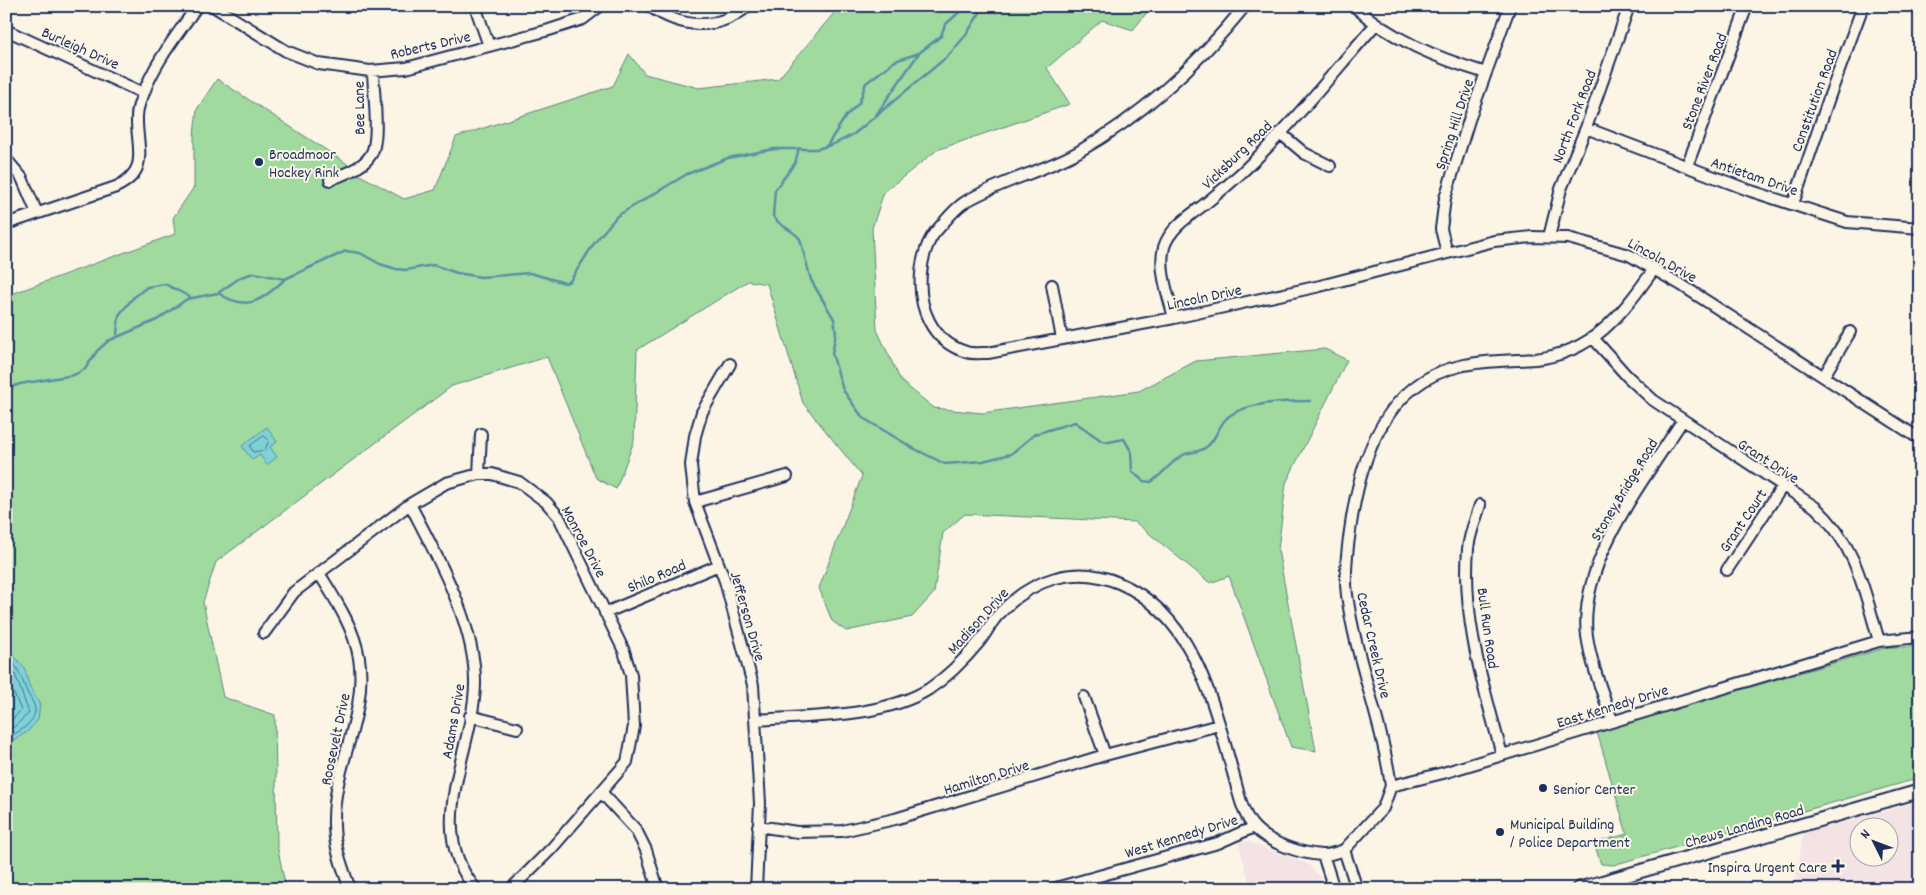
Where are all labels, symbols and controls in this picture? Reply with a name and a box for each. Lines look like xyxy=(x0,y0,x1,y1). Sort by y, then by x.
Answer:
street label: Burleigh Drive xyxy=(37,22,123,77)
street label: Roberts Drive xyxy=(388,26,473,67)
street label: Stone River Road xyxy=(1676,30,1734,134)
street label: Constitution Road xyxy=(1786,46,1845,155)
street label: North Fork Road xyxy=(1547,67,1604,167)
street label: Spring Hill Drive xyxy=(1430,76,1481,173)
street label: Bee Lane xyxy=(349,81,372,135)
street label: Vicksburg Road xyxy=(1197,116,1278,196)
place label: Broadmoor Hockey Rink xyxy=(269,144,339,185)
street label: Antietam Drive xyxy=(1707,152,1801,203)
marker: Broadmoor Hockey Rink xyxy=(253,156,265,168)
street label: Lincoln Drive xyxy=(1623,233,1701,290)
street label: Lincoln Drive xyxy=(1165,279,1244,318)
street label: Grant Drive xyxy=(1732,434,1803,491)
street label: Stoney Bridge Road xyxy=(1585,435,1665,546)
street label: Grant Court xyxy=(1714,485,1774,558)
street label: Monroe Drive xyxy=(554,502,611,582)
street label: Shilo Road xyxy=(624,555,690,600)
street label: Jefferson Drive xyxy=(723,569,770,664)
street label: Madison Drive xyxy=(943,583,1015,660)
street label: Bull Run Road xyxy=(1469,586,1504,670)
street label: Cedar Creek Drive xyxy=(1349,590,1396,701)
street label: East Kennedy Drive xyxy=(1554,679,1671,735)
street label: Adams Drive xyxy=(437,682,472,761)
street label: Roosevelt Drive xyxy=(315,691,357,788)
street label: Hamilton Drive xyxy=(941,754,1032,802)
place label: Senior Center xyxy=(1553,779,1635,802)
marker: Senior Center xyxy=(1537,782,1549,794)
street label: Chews Landing Road xyxy=(1682,799,1807,855)
street label: West Kennedy Drive xyxy=(1122,809,1241,866)
place label: Municipal Building / Police Department xyxy=(1510,814,1630,855)
north arrow xyxy=(1848,818,1898,868)
text: N xyxy=(1856,825,1876,844)
marker: Municipal Building / Police Department xyxy=(1494,826,1506,838)
place label: Inspira Urgent Care xyxy=(1707,857,1827,880)
marker: Inspira Urgent Care xyxy=(1831,859,1845,873)

